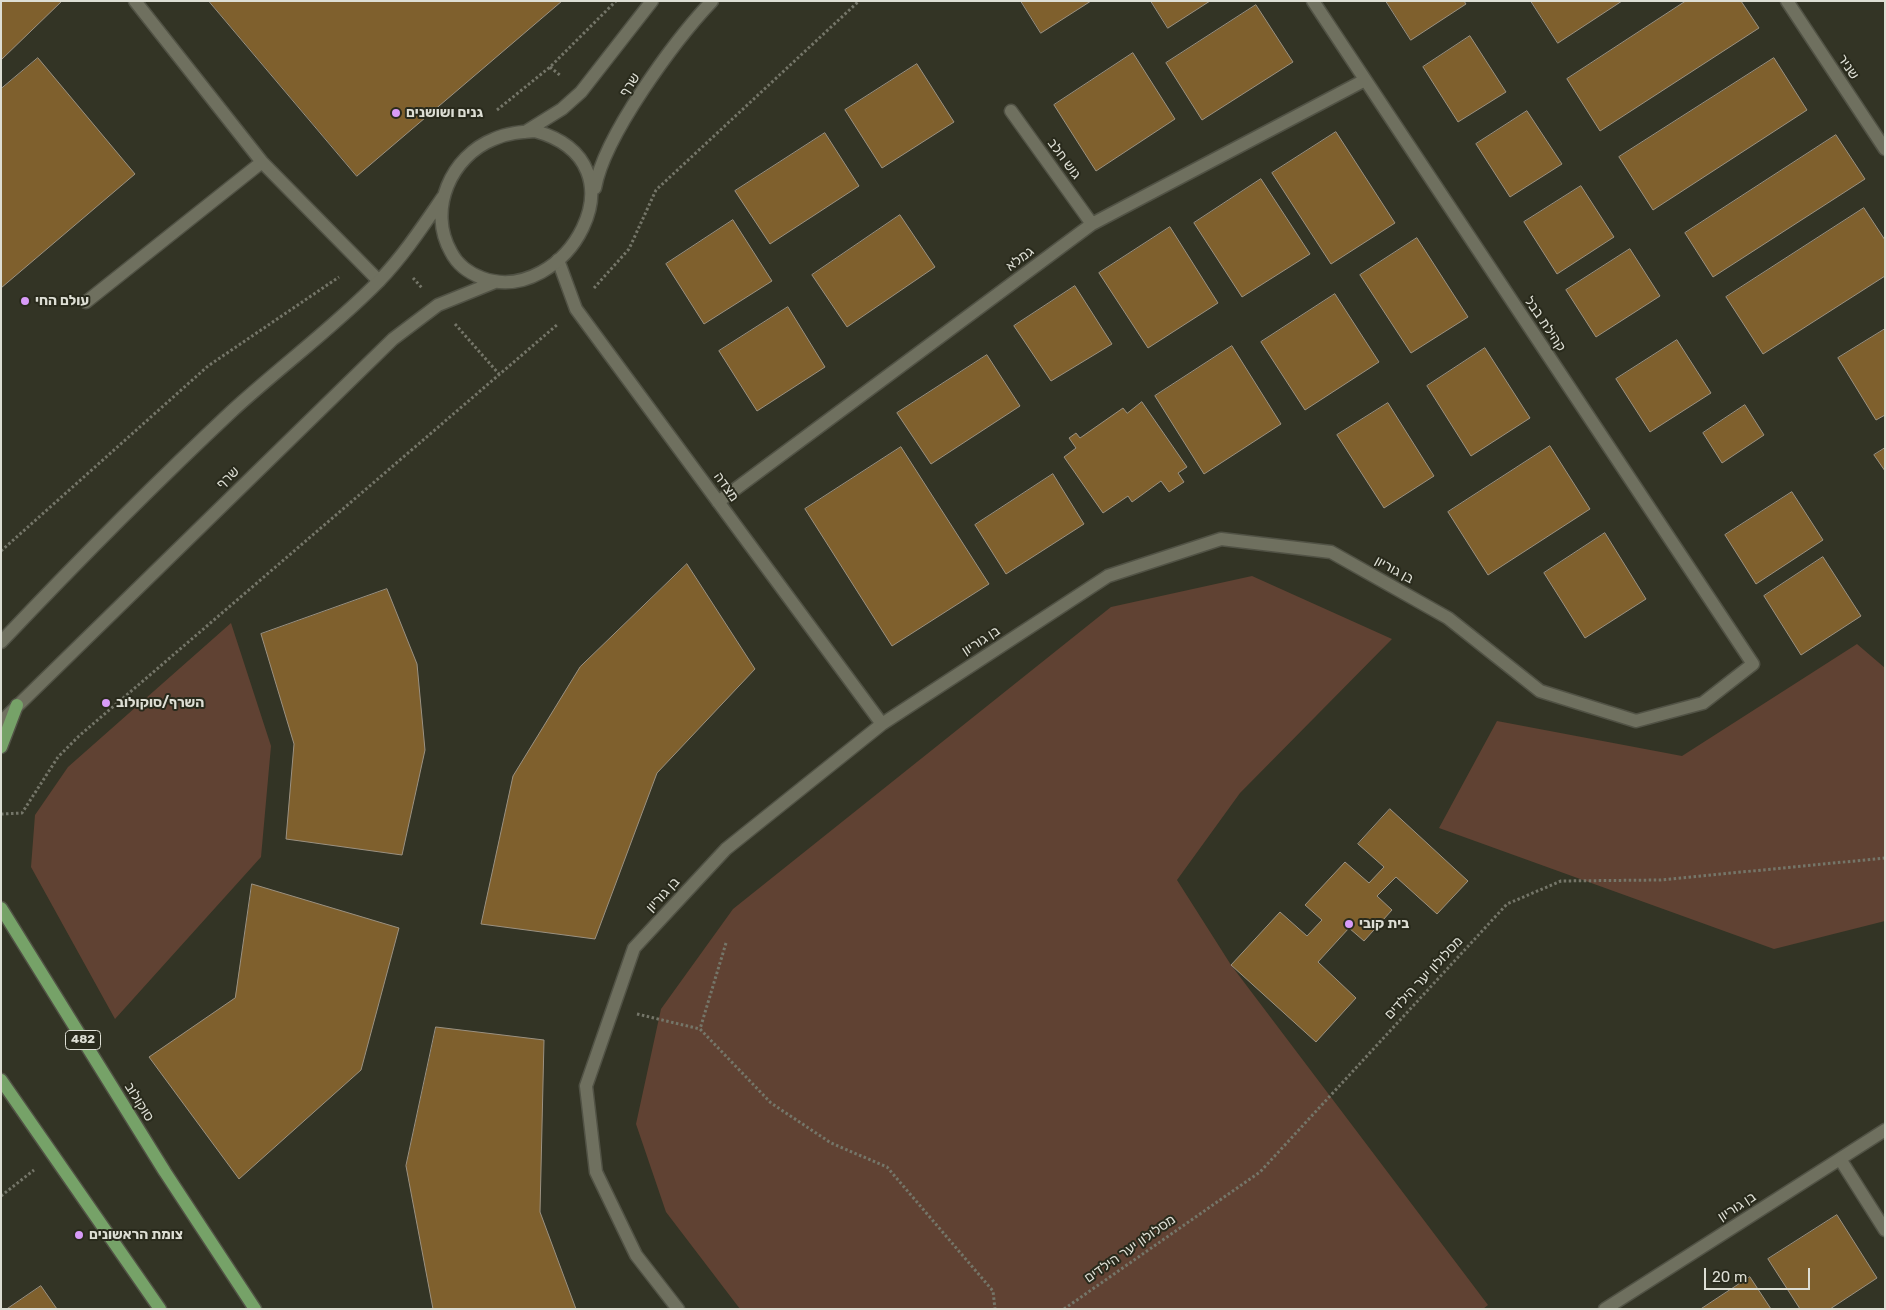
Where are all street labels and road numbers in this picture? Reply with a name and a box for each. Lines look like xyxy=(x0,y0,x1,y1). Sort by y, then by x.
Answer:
street label: שניר xyxy=(1834,51,1862,83)
street label: שרף xyxy=(616,70,644,100)
street label: גוש חלב xyxy=(1044,135,1084,183)
street label: גמלא xyxy=(1003,243,1037,275)
street label: קהילת בבל xyxy=(1520,293,1570,355)
street label: שרף xyxy=(213,463,243,493)
street label: מצדה xyxy=(710,469,742,505)
street label: בן גוריון xyxy=(1372,552,1416,588)
street label: בן גוריון xyxy=(959,623,1003,659)
street label: בן גוריון xyxy=(643,874,683,916)
street label: מסלולון יער הילדים xyxy=(1381,933,1467,1023)
road number: 482 xyxy=(66,1030,100,1050)
street label: סוקולוב xyxy=(120,1079,158,1125)
street label: בן גוריון xyxy=(1715,1189,1759,1225)
street label: מסלולון יער הילדים xyxy=(1081,1211,1179,1287)

